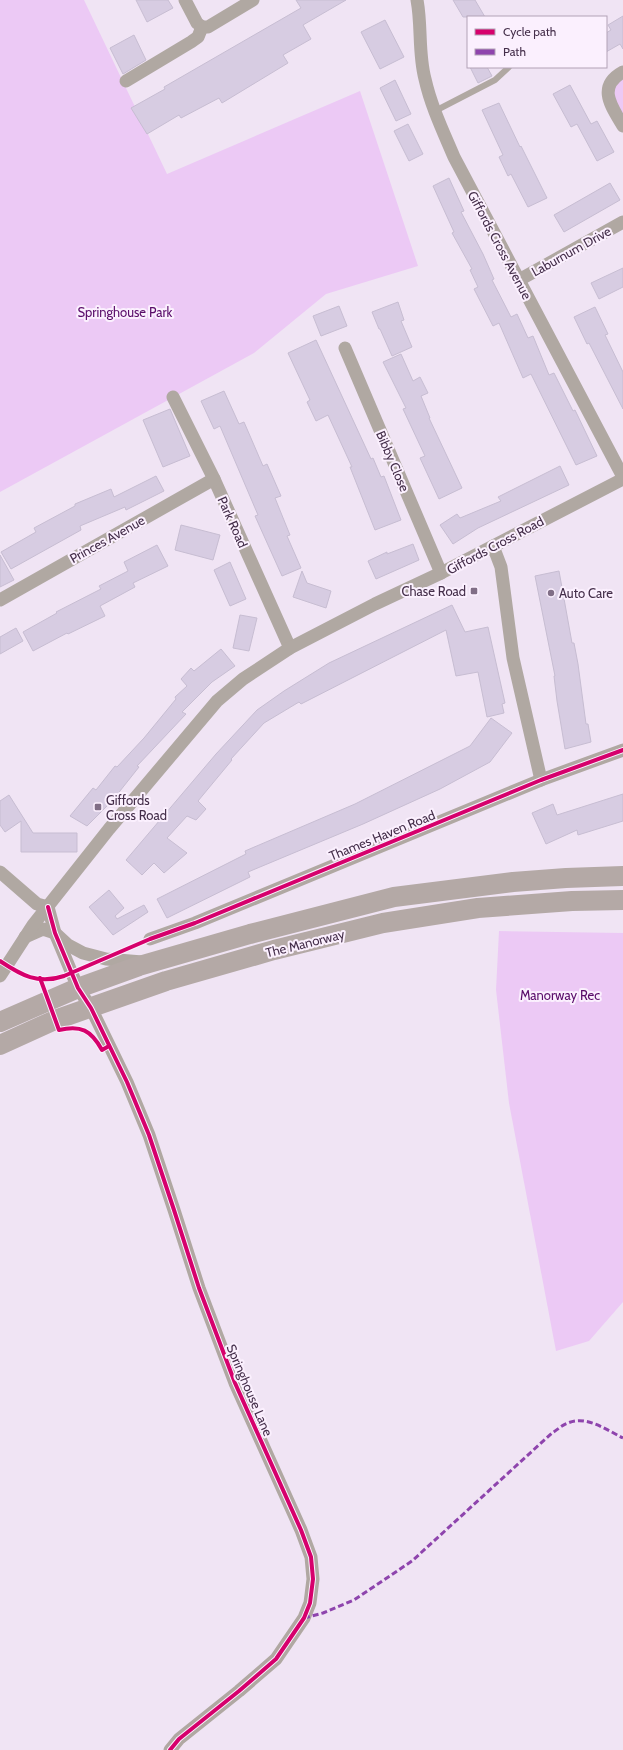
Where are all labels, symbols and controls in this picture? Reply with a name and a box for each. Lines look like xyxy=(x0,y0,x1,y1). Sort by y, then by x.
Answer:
legend xyxy=(467,16,607,68)
text: Cycle path xyxy=(503,24,556,39)
text: Path xyxy=(503,44,526,59)
street label: Giffords Cross Avenue xyxy=(465,188,535,302)
street label: Laburnum Drive xyxy=(528,222,614,279)
park label: Springhouse Park xyxy=(78,304,173,320)
street label: Bibby Close xyxy=(373,428,413,494)
street label: Park Road xyxy=(215,494,251,550)
street label: Princes Avenue xyxy=(67,512,148,566)
street label: Giffords Cross Road xyxy=(444,513,546,577)
place label: Chase Road xyxy=(402,583,466,599)
place label: Auto Care xyxy=(559,585,613,601)
marker: Chase Road xyxy=(469,586,479,596)
marker: Auto Care xyxy=(546,588,556,598)
place label: Giffords Cross Road xyxy=(106,792,167,823)
marker: Giffords Cross Road xyxy=(93,802,103,812)
street label: Thames Haven Road xyxy=(327,806,437,864)
street label: The Manorway xyxy=(264,925,346,961)
park label: Manorway Rec xyxy=(520,987,600,1003)
street label: Springhouse Lane xyxy=(223,1342,277,1439)

